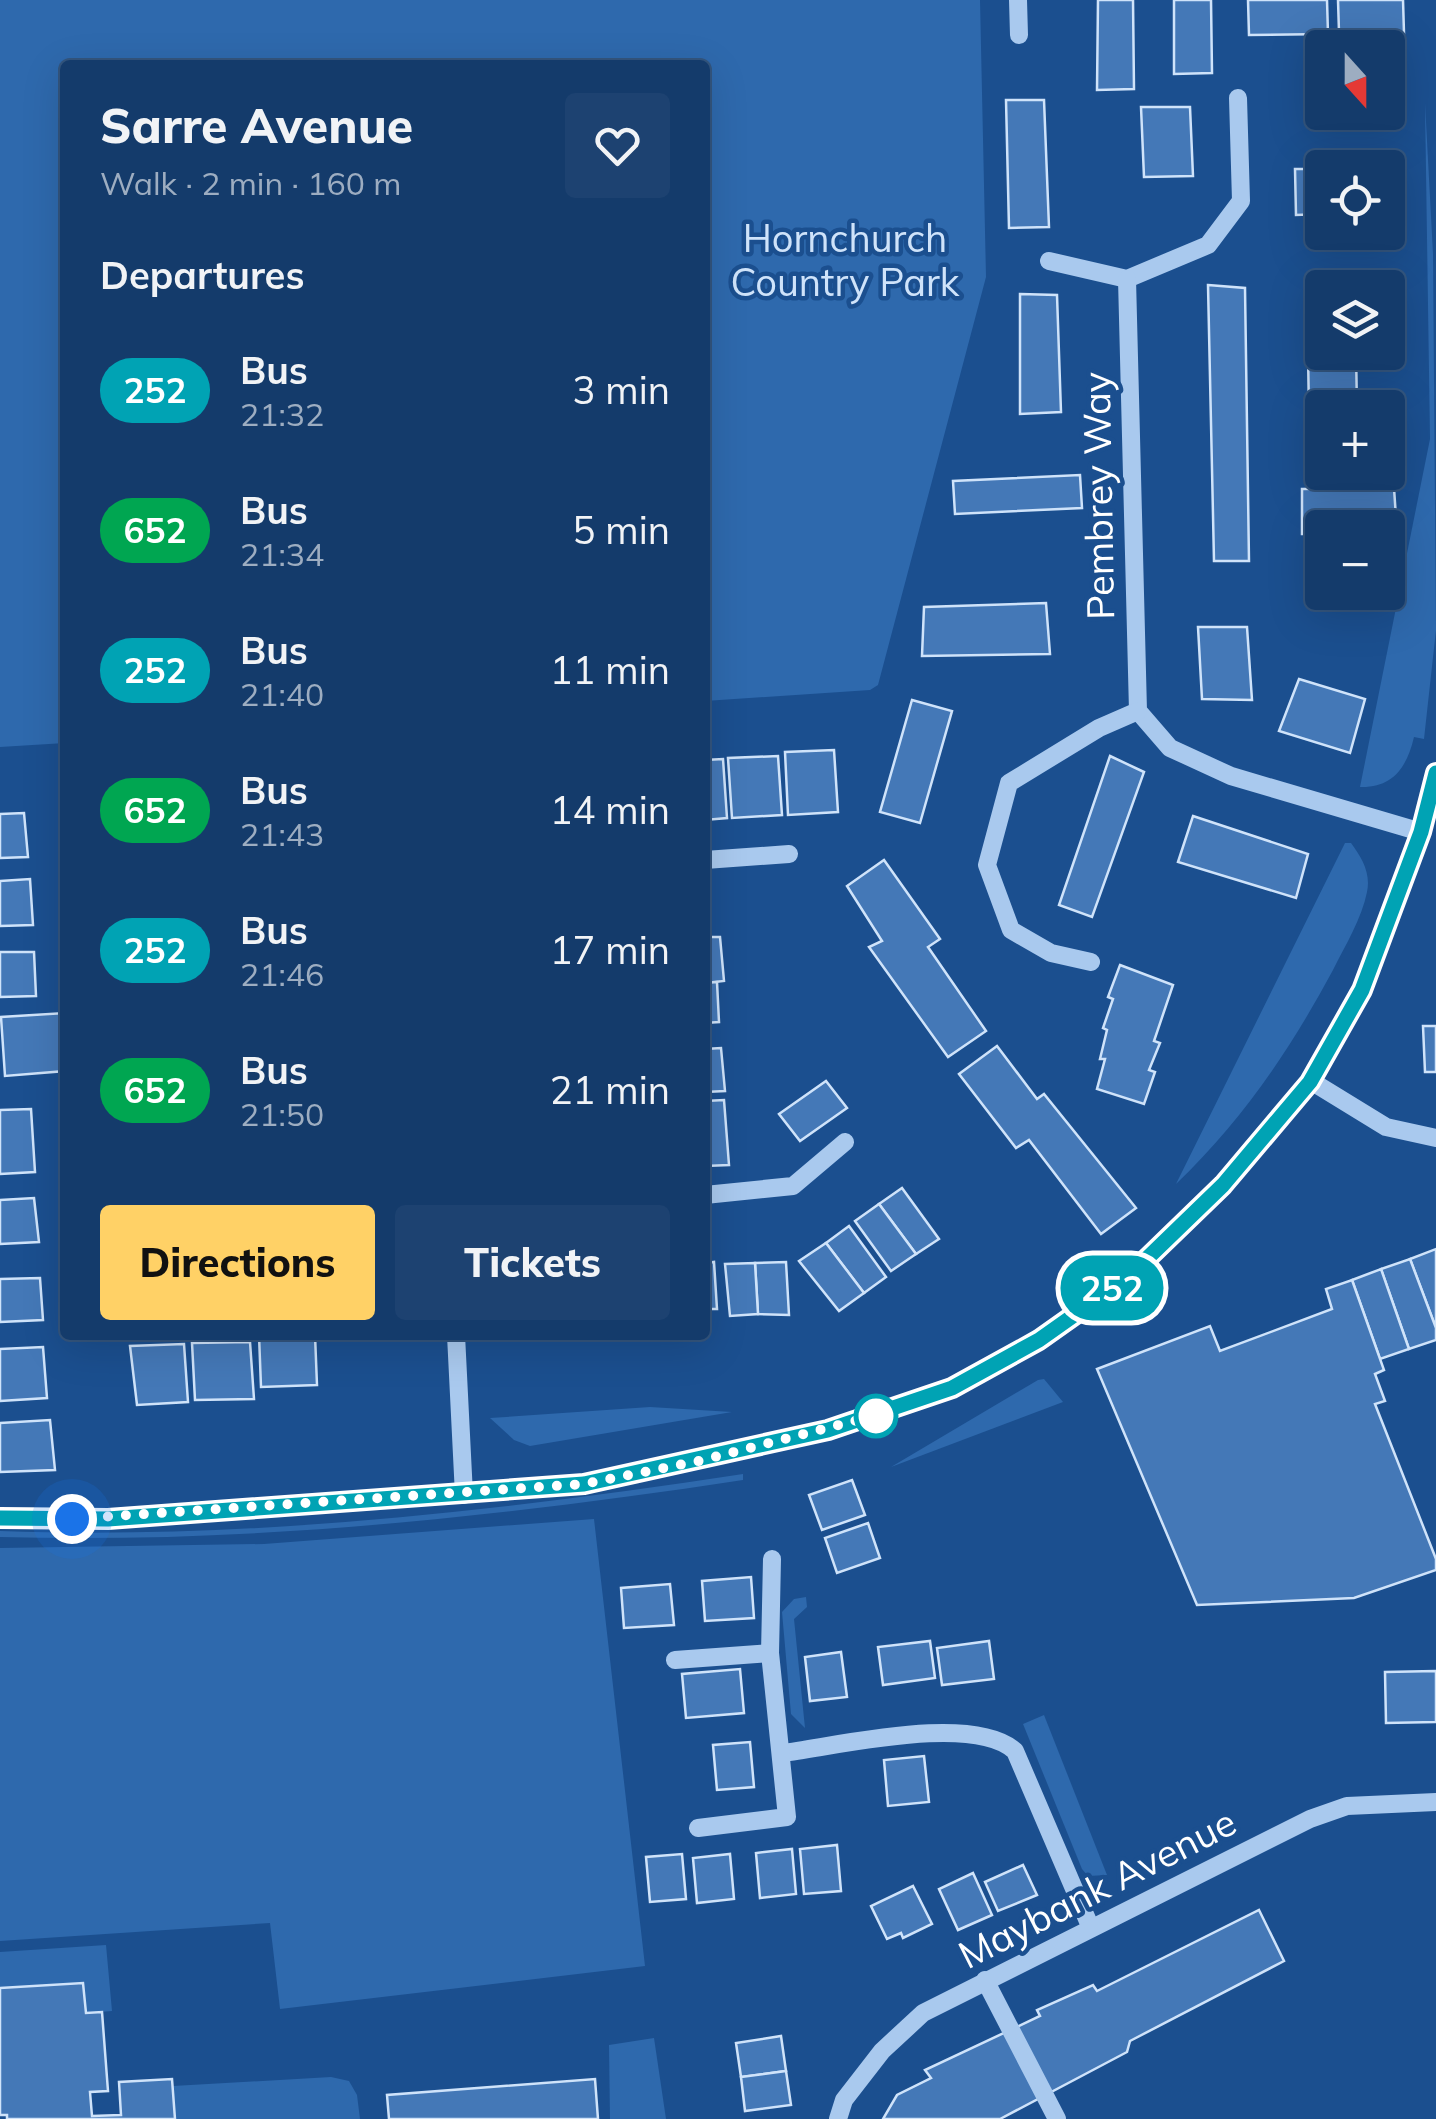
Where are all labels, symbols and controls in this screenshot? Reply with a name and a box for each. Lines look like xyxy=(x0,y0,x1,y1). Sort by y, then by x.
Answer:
north arrow xyxy=(1305,30,1405,130)
map controls xyxy=(1305,30,1405,610)
button: heart xyxy=(565,93,670,198)
text: Sarre Avenue xyxy=(100,95,413,155)
button: locate xyxy=(1305,150,1405,250)
text: Walk · 2 min · 160 m xyxy=(100,163,401,203)
park label: Hornchurch Country Park xyxy=(731,214,960,306)
text: Departures xyxy=(100,251,304,299)
button: layers xyxy=(1305,270,1405,370)
text: Bus xyxy=(240,346,308,394)
text: 3 min xyxy=(573,366,670,414)
text: 252 xyxy=(123,368,187,412)
street label: Pembrey Way xyxy=(1072,372,1124,620)
button: + xyxy=(1305,390,1405,490)
text: 21:32 xyxy=(240,394,324,434)
text: Bus xyxy=(240,486,308,534)
text: 5 min xyxy=(573,506,670,554)
text: 652 xyxy=(123,508,187,552)
button: − xyxy=(1305,510,1405,610)
text: 21:34 xyxy=(240,534,324,574)
text: Bus xyxy=(240,626,308,674)
text: 11 min xyxy=(550,646,670,694)
text: 252 xyxy=(123,648,187,692)
text: 21:40 xyxy=(240,674,324,714)
text: Bus xyxy=(240,766,308,814)
text: 14 min xyxy=(550,786,670,834)
text: 652 xyxy=(123,788,187,832)
text: 21:43 xyxy=(240,814,324,854)
text: Bus xyxy=(240,906,308,954)
text: 17 min xyxy=(550,926,670,974)
text: 252 xyxy=(123,928,187,972)
text: 21:46 xyxy=(240,954,324,994)
text: Bus xyxy=(240,1046,308,1094)
text: 21 min xyxy=(550,1066,670,1114)
text: 652 xyxy=(123,1068,187,1112)
text: 21:50 xyxy=(240,1094,324,1134)
button: Directions xyxy=(100,1205,375,1320)
button: Tickets xyxy=(395,1205,670,1320)
line badge: 252 xyxy=(1054,1256,1170,1320)
text: 252 xyxy=(1080,1266,1144,1310)
unlabelled marker xyxy=(855,1395,897,1437)
your location xyxy=(47,1494,97,1544)
street label: Maybank Avenue xyxy=(950,1797,1244,1979)

